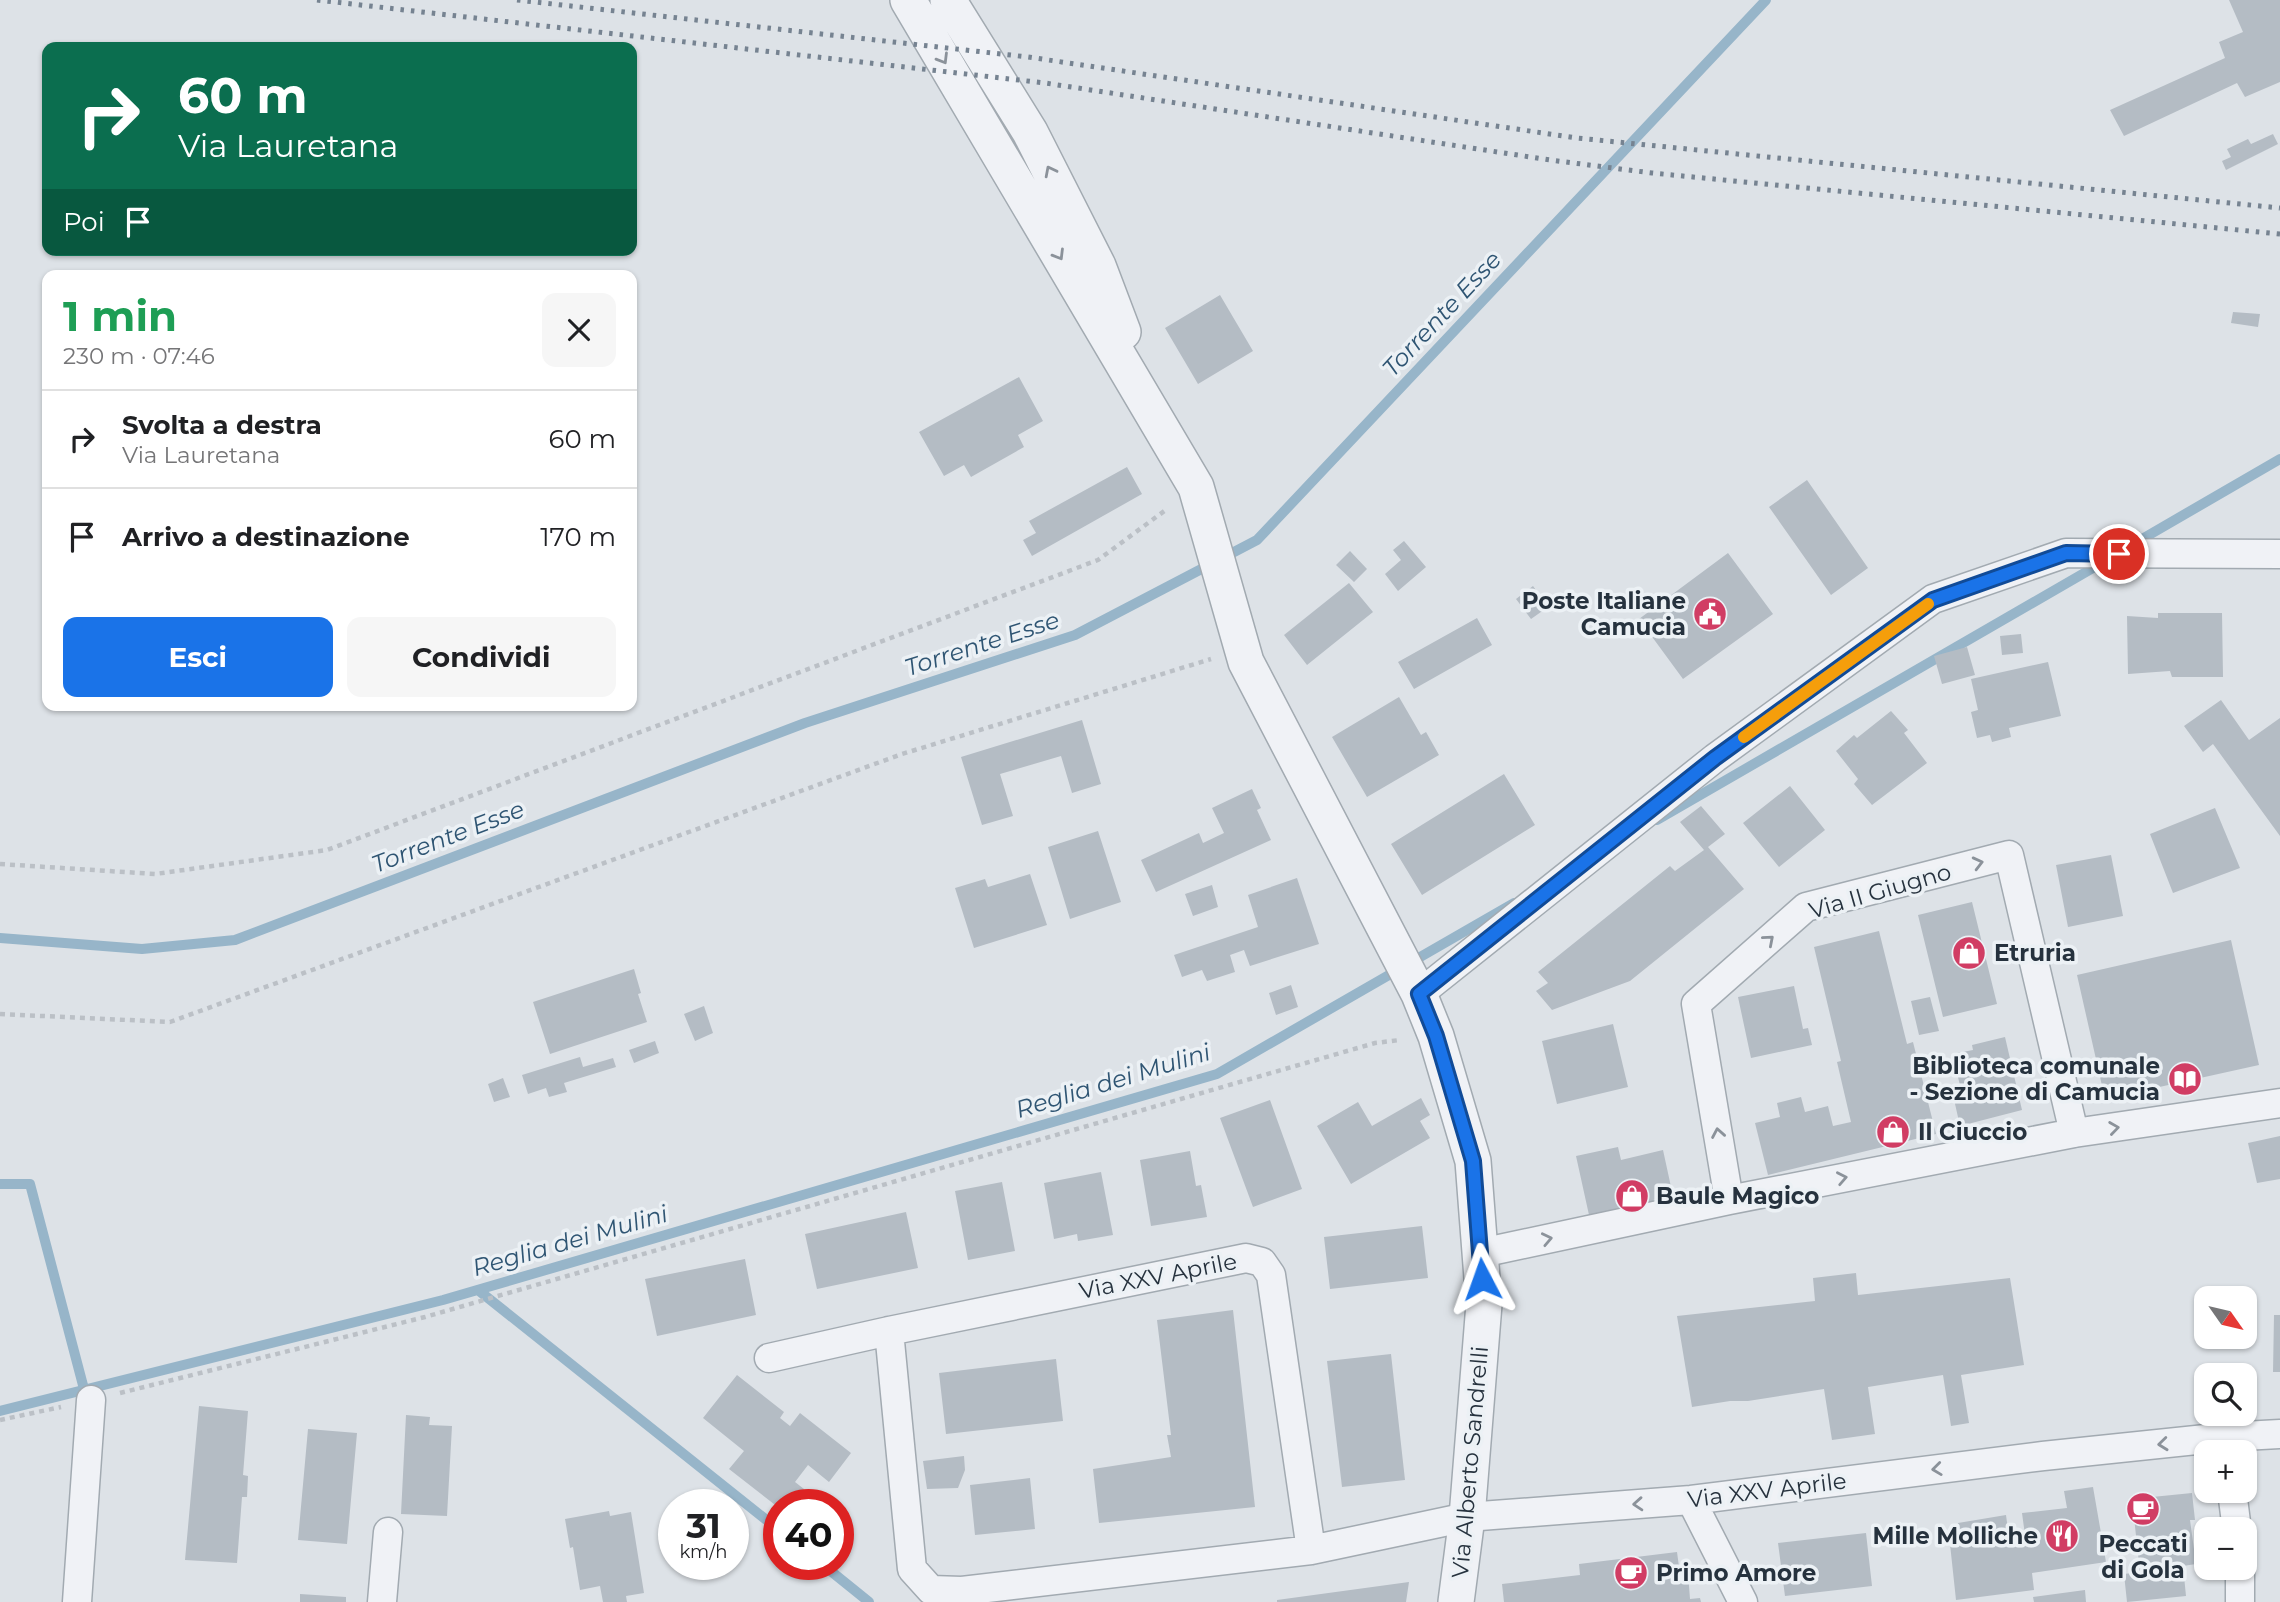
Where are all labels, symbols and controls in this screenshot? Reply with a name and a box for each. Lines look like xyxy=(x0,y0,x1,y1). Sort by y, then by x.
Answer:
one-way arrow xyxy=(935,51,948,64)
text: 60 m xyxy=(178,66,308,125)
icon: right xyxy=(63,70,154,161)
text: Via Lauretana xyxy=(178,126,398,165)
one-way arrow xyxy=(1044,166,1058,178)
icon: arrive xyxy=(119,203,157,241)
text: Poi xyxy=(63,206,105,238)
water label: Torrente Esse xyxy=(1376,245,1507,382)
one-way arrow xyxy=(1050,247,1063,260)
text: 1 min xyxy=(63,290,177,342)
button: close xyxy=(542,293,616,367)
text: 230 m · 07:46 xyxy=(63,342,215,370)
text: Svolta a destra xyxy=(122,409,322,441)
icon: right xyxy=(63,420,101,458)
text: 60 m xyxy=(549,423,616,455)
text: Via Lauretana xyxy=(122,441,280,469)
icon: arrive xyxy=(63,518,101,556)
text: Arrivo a destinazione xyxy=(122,521,410,553)
text: 170 m xyxy=(540,521,616,553)
pin xyxy=(2089,524,2149,584)
icon: arrive xyxy=(2100,535,2138,573)
place label: Poste Italiane Camucia xyxy=(1522,587,1686,641)
public building icon: Poste Italiane Camucia xyxy=(1691,595,1729,633)
water label: Torrente Esse xyxy=(901,605,1063,682)
button: Esci xyxy=(63,617,333,697)
button: Condividi xyxy=(347,617,616,697)
water label: Torrente Esse xyxy=(368,794,528,879)
street label: Via II Giugno xyxy=(1806,857,1954,925)
one-way arrow xyxy=(1972,857,1984,871)
shop icon: Etruria xyxy=(1950,934,1988,972)
one-way arrow xyxy=(1760,936,1773,948)
place label: Etruria xyxy=(1994,939,2076,967)
water label: Reglia dei Mulini xyxy=(1012,1037,1214,1124)
place label: Biblioteca comunale - Sezione di Camucia xyxy=(1909,1052,2160,1106)
library icon: Biblioteca comunale - Sezione di Camucia xyxy=(2166,1060,2204,1098)
shop icon: Il Ciuccio xyxy=(1874,1113,1912,1151)
place label: Il Ciuccio xyxy=(1918,1118,2027,1146)
one-way arrow xyxy=(2108,1120,2120,1135)
one-way arrow xyxy=(1711,1127,1726,1139)
one-way arrow xyxy=(1836,1171,1848,1186)
shop icon: Baule Magico xyxy=(1613,1177,1651,1215)
place label: Baule Magico xyxy=(1656,1182,1819,1210)
water label: Reglia dei Mulini xyxy=(469,1199,671,1282)
one-way arrow xyxy=(1541,1232,1553,1247)
position arrow xyxy=(1445,1242,1519,1316)
street label: Via XXV Aprile xyxy=(1077,1247,1239,1305)
north arrow xyxy=(2194,1286,2258,1349)
map controls xyxy=(2194,1286,2257,1580)
street label: Via Alberto Sandrelli xyxy=(1446,1345,1494,1579)
button: search xyxy=(2194,1363,2257,1426)
one-way arrow xyxy=(2157,1436,2169,1451)
button: + xyxy=(2194,1440,2257,1503)
one-way arrow xyxy=(1931,1462,1943,1477)
street label: Via XXV Aprile xyxy=(1686,1466,1848,1514)
speed limit sign: 40 xyxy=(763,1489,854,1580)
cafe icon: Peccati di Gola xyxy=(2124,1490,2162,1528)
one-way arrow xyxy=(1632,1496,1643,1511)
text: 31 xyxy=(686,1504,721,1547)
restaurant icon: Mille Molliche xyxy=(2043,1517,2081,1555)
button: − xyxy=(2194,1517,2257,1580)
place label: Mille Molliche xyxy=(1872,1522,2038,1550)
place label: Peccati di Gola xyxy=(2098,1530,2188,1584)
text: km/h xyxy=(679,1541,728,1563)
cafe icon: Primo Amore xyxy=(1612,1554,1650,1592)
place label: Primo Amore xyxy=(1656,1559,1816,1587)

